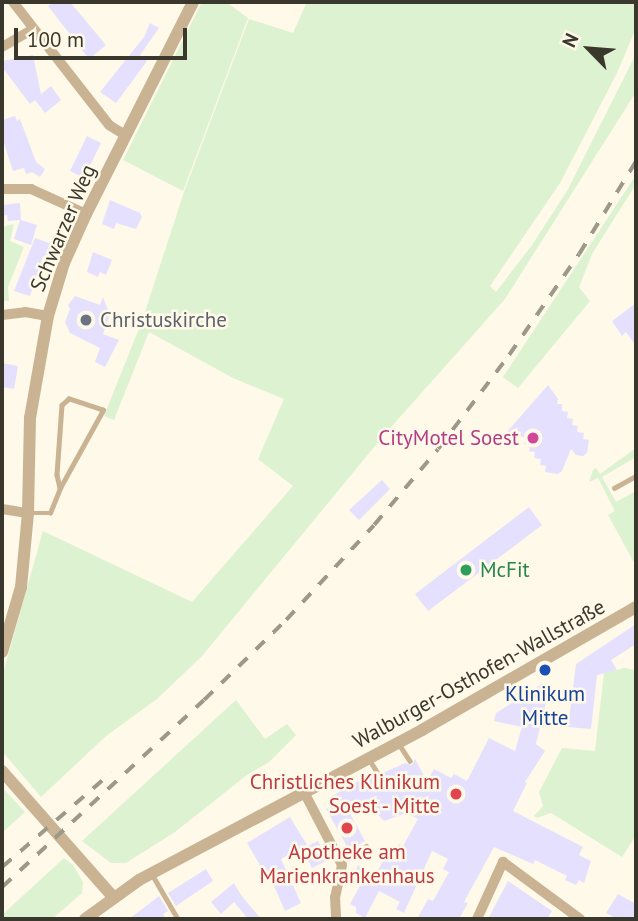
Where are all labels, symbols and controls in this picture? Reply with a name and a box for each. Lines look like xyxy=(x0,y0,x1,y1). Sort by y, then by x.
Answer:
scale bar xyxy=(18,14,191,58)
north arrow xyxy=(554,14,624,84)
text: 100 m xyxy=(27,26,84,53)
text: N xyxy=(556,29,583,51)
street label: Schwarzer Weg xyxy=(25,161,101,295)
place label: Christuskirche xyxy=(100,307,227,333)
marker: Christuskirche xyxy=(78,312,94,328)
place label: CityMotel Soest xyxy=(378,425,519,451)
marker: CityMotel Soest xyxy=(525,430,541,446)
place label: McFit xyxy=(480,557,530,583)
marker: McFit xyxy=(458,562,474,578)
street label: Walburger-Osthofen-Wallstraße xyxy=(349,594,609,754)
marker: Klinikum Mitte xyxy=(537,662,553,678)
place label: Klinikum Mitte xyxy=(505,681,585,731)
place label: Christliches Klinikum Soest - Mitte xyxy=(250,769,440,819)
marker: Christliches Klinikum Soest - Mitte xyxy=(446,784,466,804)
marker: Apotheke am Marienkrankenhaus xyxy=(339,820,355,836)
place label: Apotheke am Marienkrankenhaus xyxy=(259,839,435,889)

